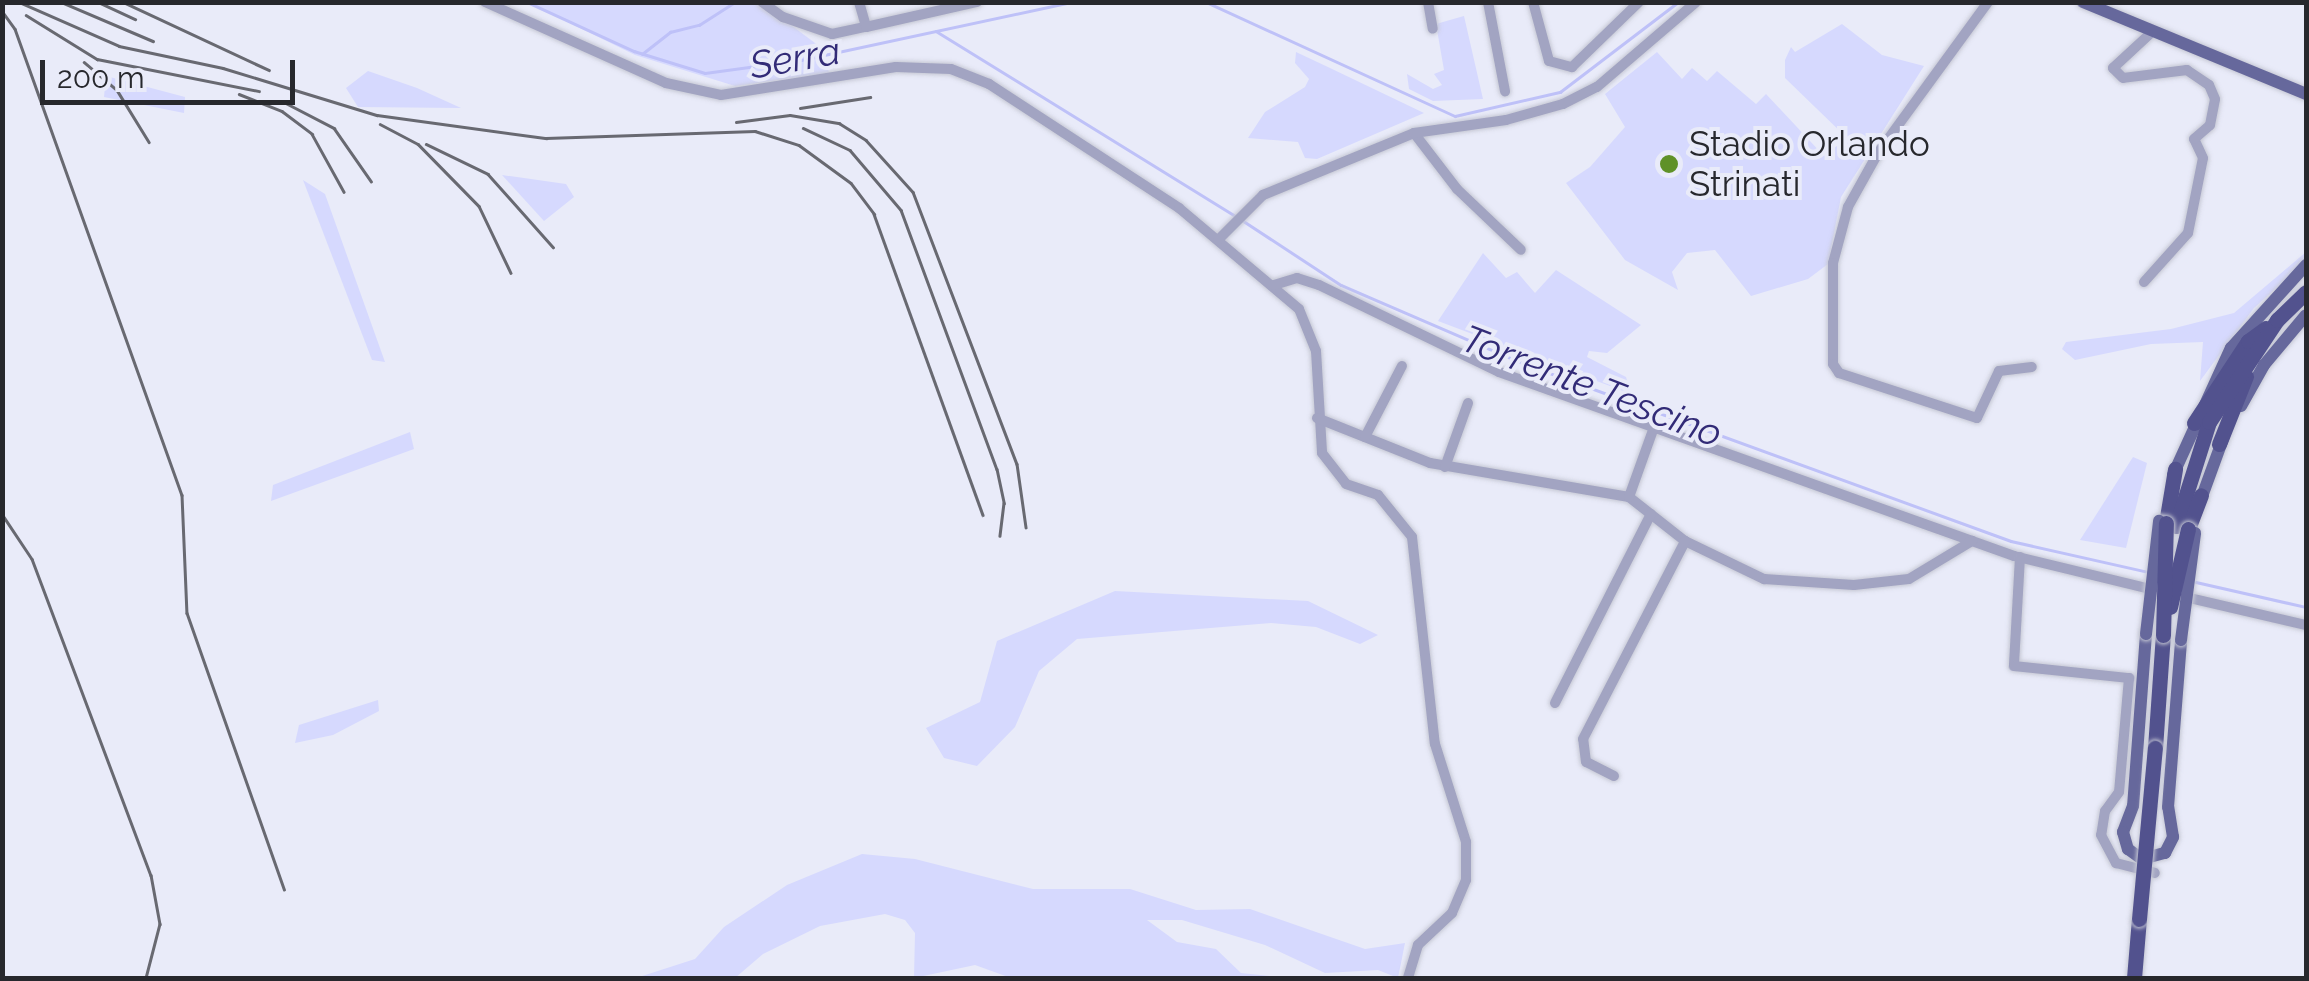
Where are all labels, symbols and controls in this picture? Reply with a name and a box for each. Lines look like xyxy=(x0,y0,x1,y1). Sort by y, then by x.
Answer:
water label: Serra xyxy=(746,28,844,88)
scale bar xyxy=(45,40,300,102)
text: 200 m xyxy=(57,60,145,95)
place label: Stadio Orlando Strinati xyxy=(1689,123,1930,205)
marker: Stadio Orlando Strinati xyxy=(1658,153,1680,175)
water label: Torrente Tescino xyxy=(1455,315,1729,457)

